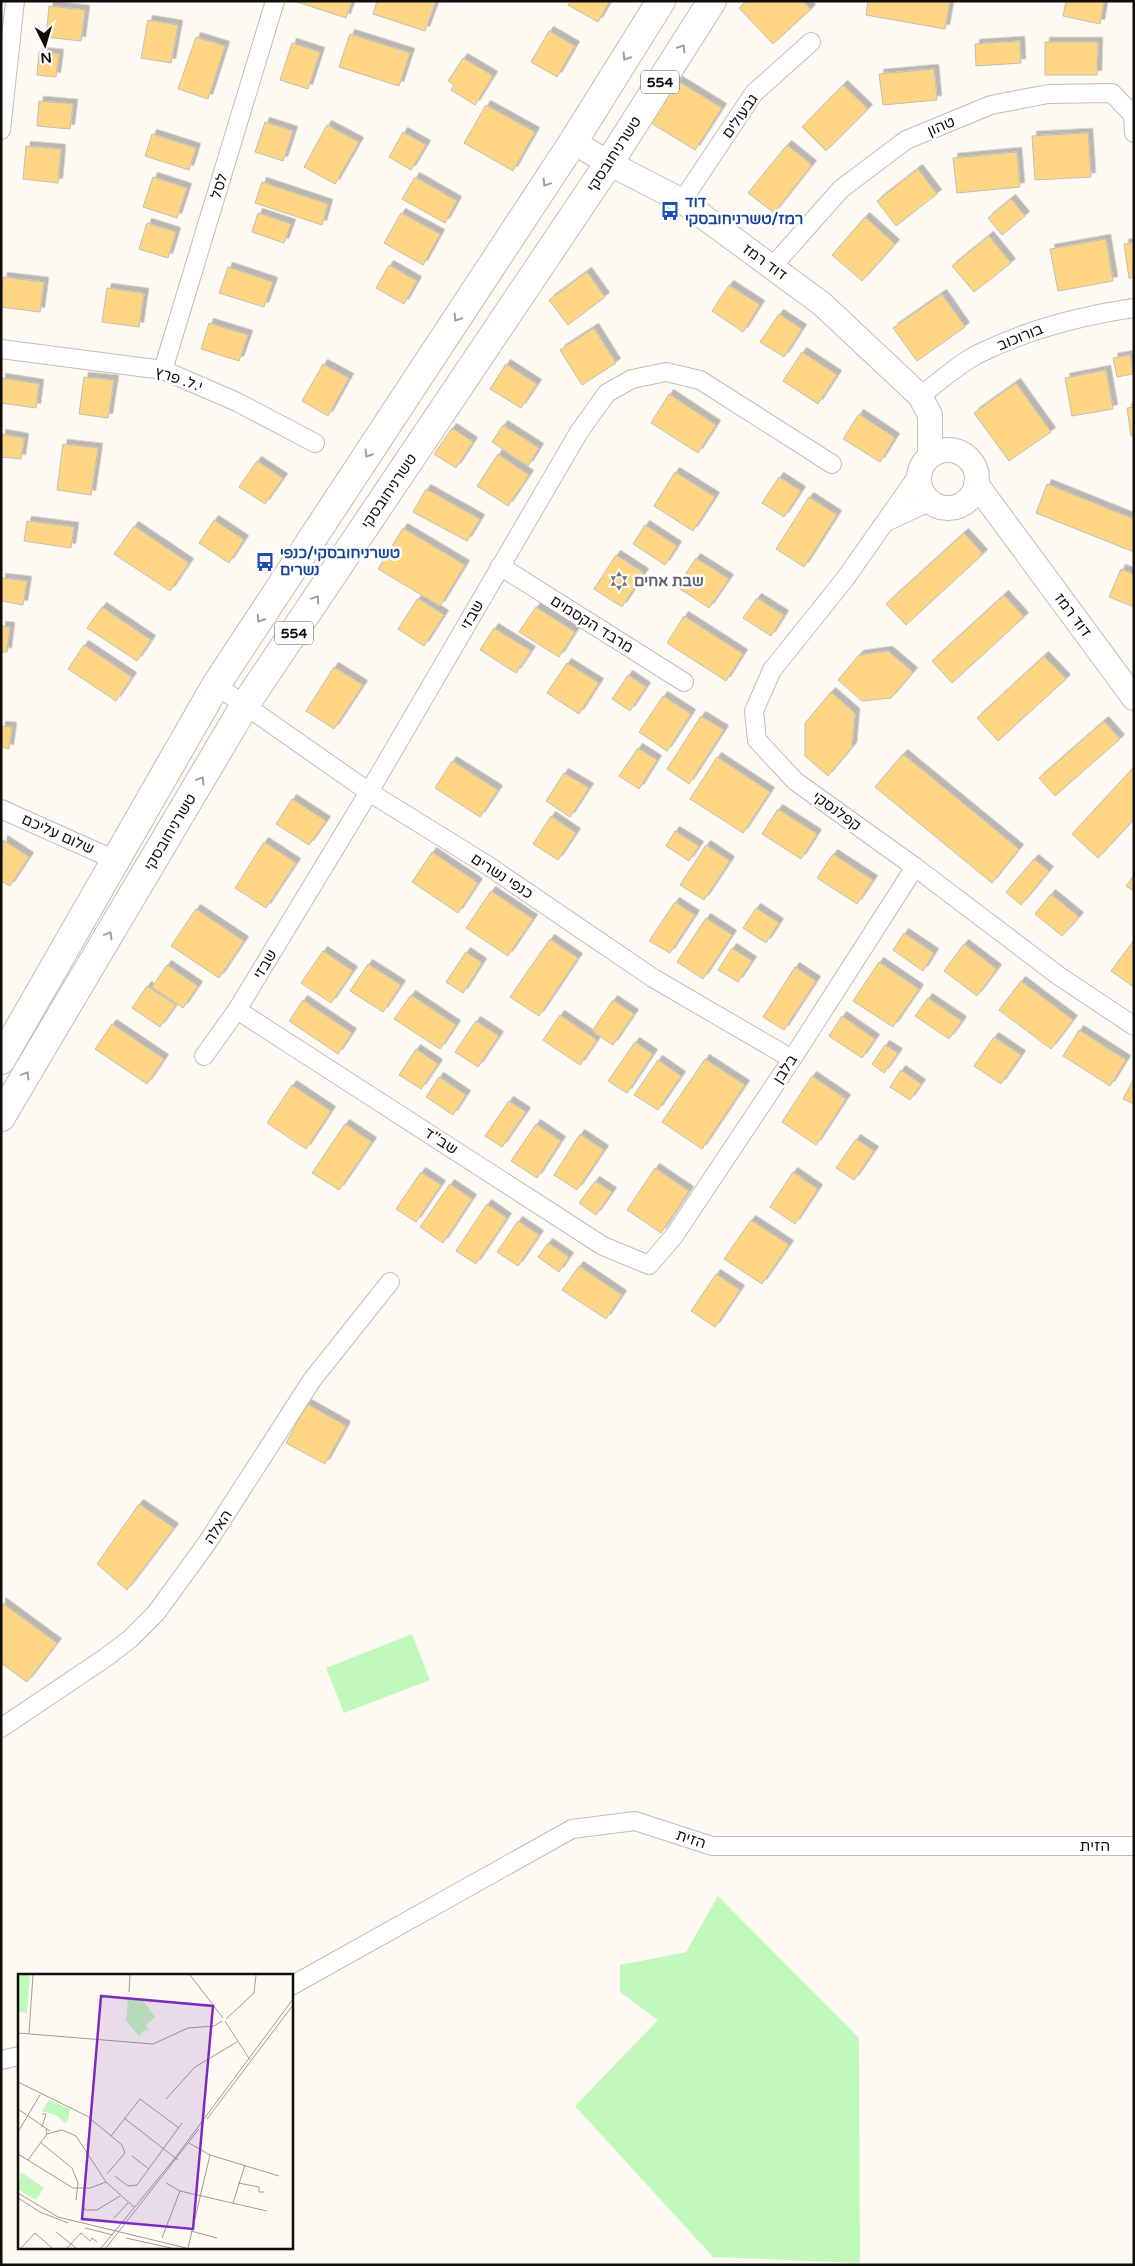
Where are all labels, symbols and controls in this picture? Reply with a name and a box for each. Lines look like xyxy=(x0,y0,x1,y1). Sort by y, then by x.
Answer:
north arrow xyxy=(20,20,70,70)
one-way arrow xyxy=(675,45,685,54)
text: N xyxy=(40,48,52,66)
one-way arrow xyxy=(623,52,632,61)
road number: 554 xyxy=(641,70,679,94)
street label: גבעולים xyxy=(718,90,762,142)
street label: טהון xyxy=(924,112,958,140)
street label: טשרניחובסקי xyxy=(583,113,645,195)
street label: לסל xyxy=(207,171,231,201)
one-way arrow xyxy=(543,177,553,186)
place label: דוד רמז/טשרניחובסקי xyxy=(685,193,803,228)
bus stop icon: דוד רמז/טשרניחובסקי xyxy=(659,200,681,222)
street label: דוד רמז xyxy=(739,240,791,284)
one-way arrow xyxy=(454,313,463,322)
street label: בורוכוב xyxy=(994,319,1046,354)
street label: י.ל. פרץ xyxy=(153,362,205,396)
one-way arrow xyxy=(365,449,375,458)
street label: טשרניחובסקי xyxy=(357,450,421,532)
place label: טשרניחובסקי/כנפי נשרים xyxy=(280,544,400,579)
bus stop icon: טשרניחובסקי/כנפי נשרים xyxy=(254,551,276,573)
synagogue icon: שבת אחים xyxy=(608,570,630,592)
place label: שבת אחים xyxy=(634,572,704,590)
street label: דוד רמז xyxy=(1051,589,1096,641)
street label: מרבד הקסמים xyxy=(547,591,637,657)
one-way arrow xyxy=(310,595,319,605)
street label: שבזי xyxy=(456,597,488,633)
one-way arrow xyxy=(257,614,266,623)
road number: 554 xyxy=(275,622,313,644)
one-way arrow xyxy=(194,777,204,786)
street label: קפלנסקי xyxy=(809,787,865,835)
street label: טשרניחובסקי xyxy=(140,790,200,874)
street label: שלום עליכם xyxy=(19,810,97,858)
street label: כנפי נשרים xyxy=(468,849,536,903)
one-way arrow xyxy=(102,931,112,940)
street label: שבזי xyxy=(249,946,281,982)
street label: בלבן xyxy=(769,1051,801,1087)
one-way arrow xyxy=(20,1071,30,1080)
street label: שב''ד xyxy=(421,1123,461,1159)
street label: האלה xyxy=(200,1506,236,1548)
street label: הזית xyxy=(674,1826,708,1852)
street label: הזית xyxy=(1080,1837,1110,1855)
inset map xyxy=(18,1974,292,2248)

